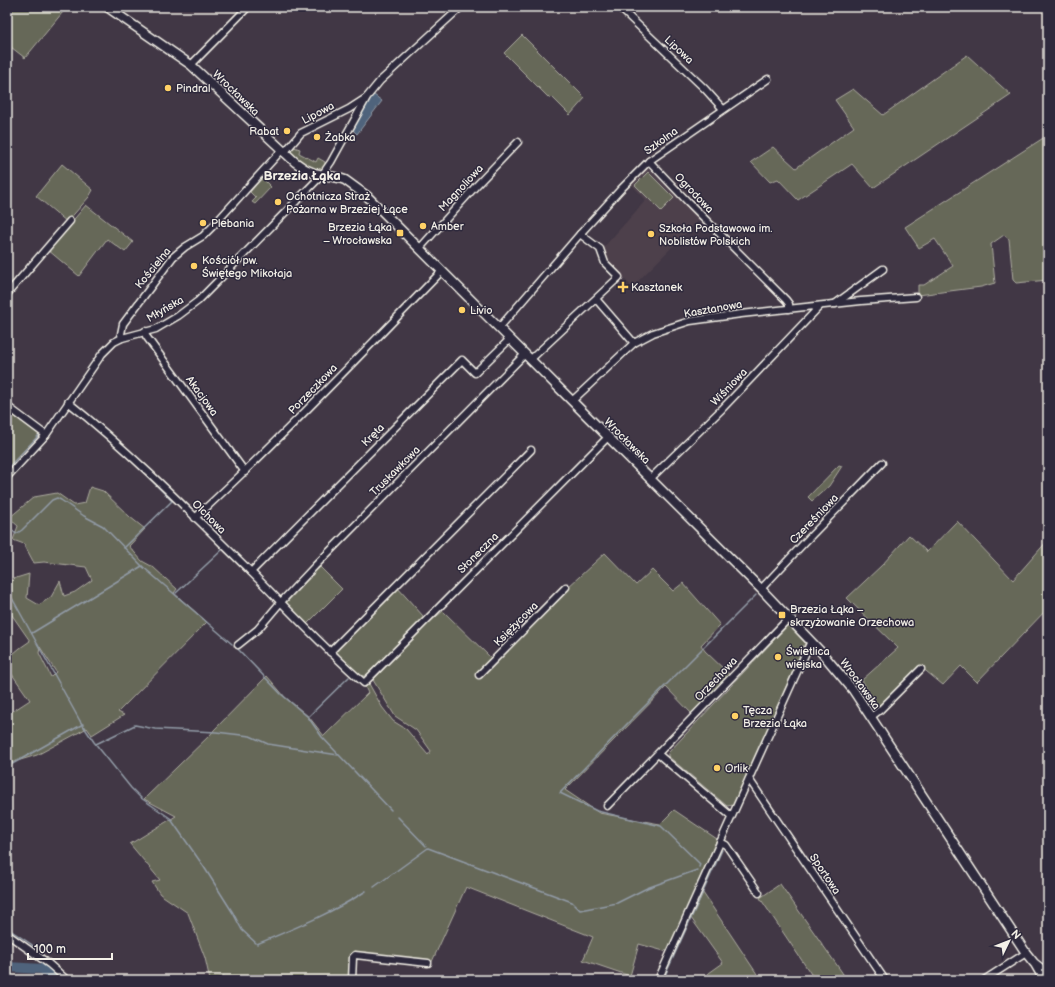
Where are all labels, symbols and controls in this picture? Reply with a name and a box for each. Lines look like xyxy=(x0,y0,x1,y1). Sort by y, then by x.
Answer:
street label: Lipowa xyxy=(662,33,696,67)
street label: Wrocławska xyxy=(210,68,262,118)
place label: Pindral xyxy=(176,82,210,95)
marker: Pindral xyxy=(163,83,173,93)
street label: Lipowa xyxy=(299,99,337,127)
street label: Szkolna xyxy=(642,124,680,158)
place label: Rabat xyxy=(249,125,280,138)
marker: Rabat xyxy=(282,126,292,136)
place label: Żabka xyxy=(324,131,356,144)
marker: Żabka xyxy=(312,132,322,142)
street label: Magnoliowa xyxy=(436,162,486,214)
district label: Brzezia Łąka xyxy=(263,168,341,184)
street label: Ogrodowa xyxy=(672,170,716,216)
place label: Ochotnicza Straż Pożarna w Brzeziej Łące xyxy=(286,190,408,216)
marker: Ochotnicza Straż Pożarna w Brzeziej Łące xyxy=(273,197,283,207)
place label: Plebania xyxy=(211,217,254,230)
marker: Plebania xyxy=(198,218,208,228)
place label: Amber xyxy=(431,220,465,233)
place label: Brzezia Łąka – Wrocławska xyxy=(323,221,392,247)
marker: Amber xyxy=(418,221,428,231)
place label: Szkoła Podstawowa im. Noblistów Polskich xyxy=(659,222,773,248)
marker: Brzezia Łąka – Wrocławska xyxy=(395,228,405,238)
marker: Szkoła Podstawowa im. Noblistów Polskich xyxy=(646,229,656,239)
street label: Kościelna xyxy=(132,245,174,291)
place label: Kościół pw. Świętego Mikołaja xyxy=(202,254,292,280)
marker: Kościół pw. Świętego Mikołaja xyxy=(189,261,199,271)
place label: Kasztanek xyxy=(631,281,683,294)
marker: Kasztanek xyxy=(618,282,628,292)
street label: Młyńska xyxy=(144,293,186,325)
street label: Kasztanowa xyxy=(683,297,743,321)
place label: Livio xyxy=(470,304,493,317)
marker: Livio xyxy=(457,305,467,315)
street label: Porzeczkowa xyxy=(286,361,340,417)
street label: Wiśniowa xyxy=(708,366,750,408)
street label: Akacjowa xyxy=(183,373,221,419)
street label: Wrocławska xyxy=(601,415,653,467)
street label: Kręta xyxy=(359,421,387,449)
street label: Truskawkowa xyxy=(367,443,423,499)
street label: Czereśniowa xyxy=(787,491,841,547)
street label: Olchowa xyxy=(189,497,229,537)
street label: Słoneczna xyxy=(455,530,501,576)
street label: Księżycowa xyxy=(491,599,541,649)
place label: Brzezia Łąka – skrzyżowanie Orzechowa xyxy=(790,603,914,629)
marker: Brzezia Łąka – skrzyżowanie Orzechowa xyxy=(777,610,787,620)
place label: Świetlica wiejska xyxy=(786,644,830,671)
marker: Świetlica wiejska xyxy=(773,652,783,662)
street label: Orzechowa xyxy=(692,654,740,704)
street label: Wrocławska xyxy=(837,656,883,712)
place label: Tęcza Brzezia Łąka xyxy=(743,704,807,730)
marker: Tęcza Brzezia Łąka xyxy=(730,711,740,721)
place label: Orlik xyxy=(725,762,748,775)
marker: Orlik xyxy=(712,763,722,773)
street label: Sportowa xyxy=(807,851,843,897)
north arrow xyxy=(989,921,1029,961)
text: N xyxy=(1008,927,1024,942)
scale bar xyxy=(28,935,112,961)
text: 100 m xyxy=(34,942,66,957)

